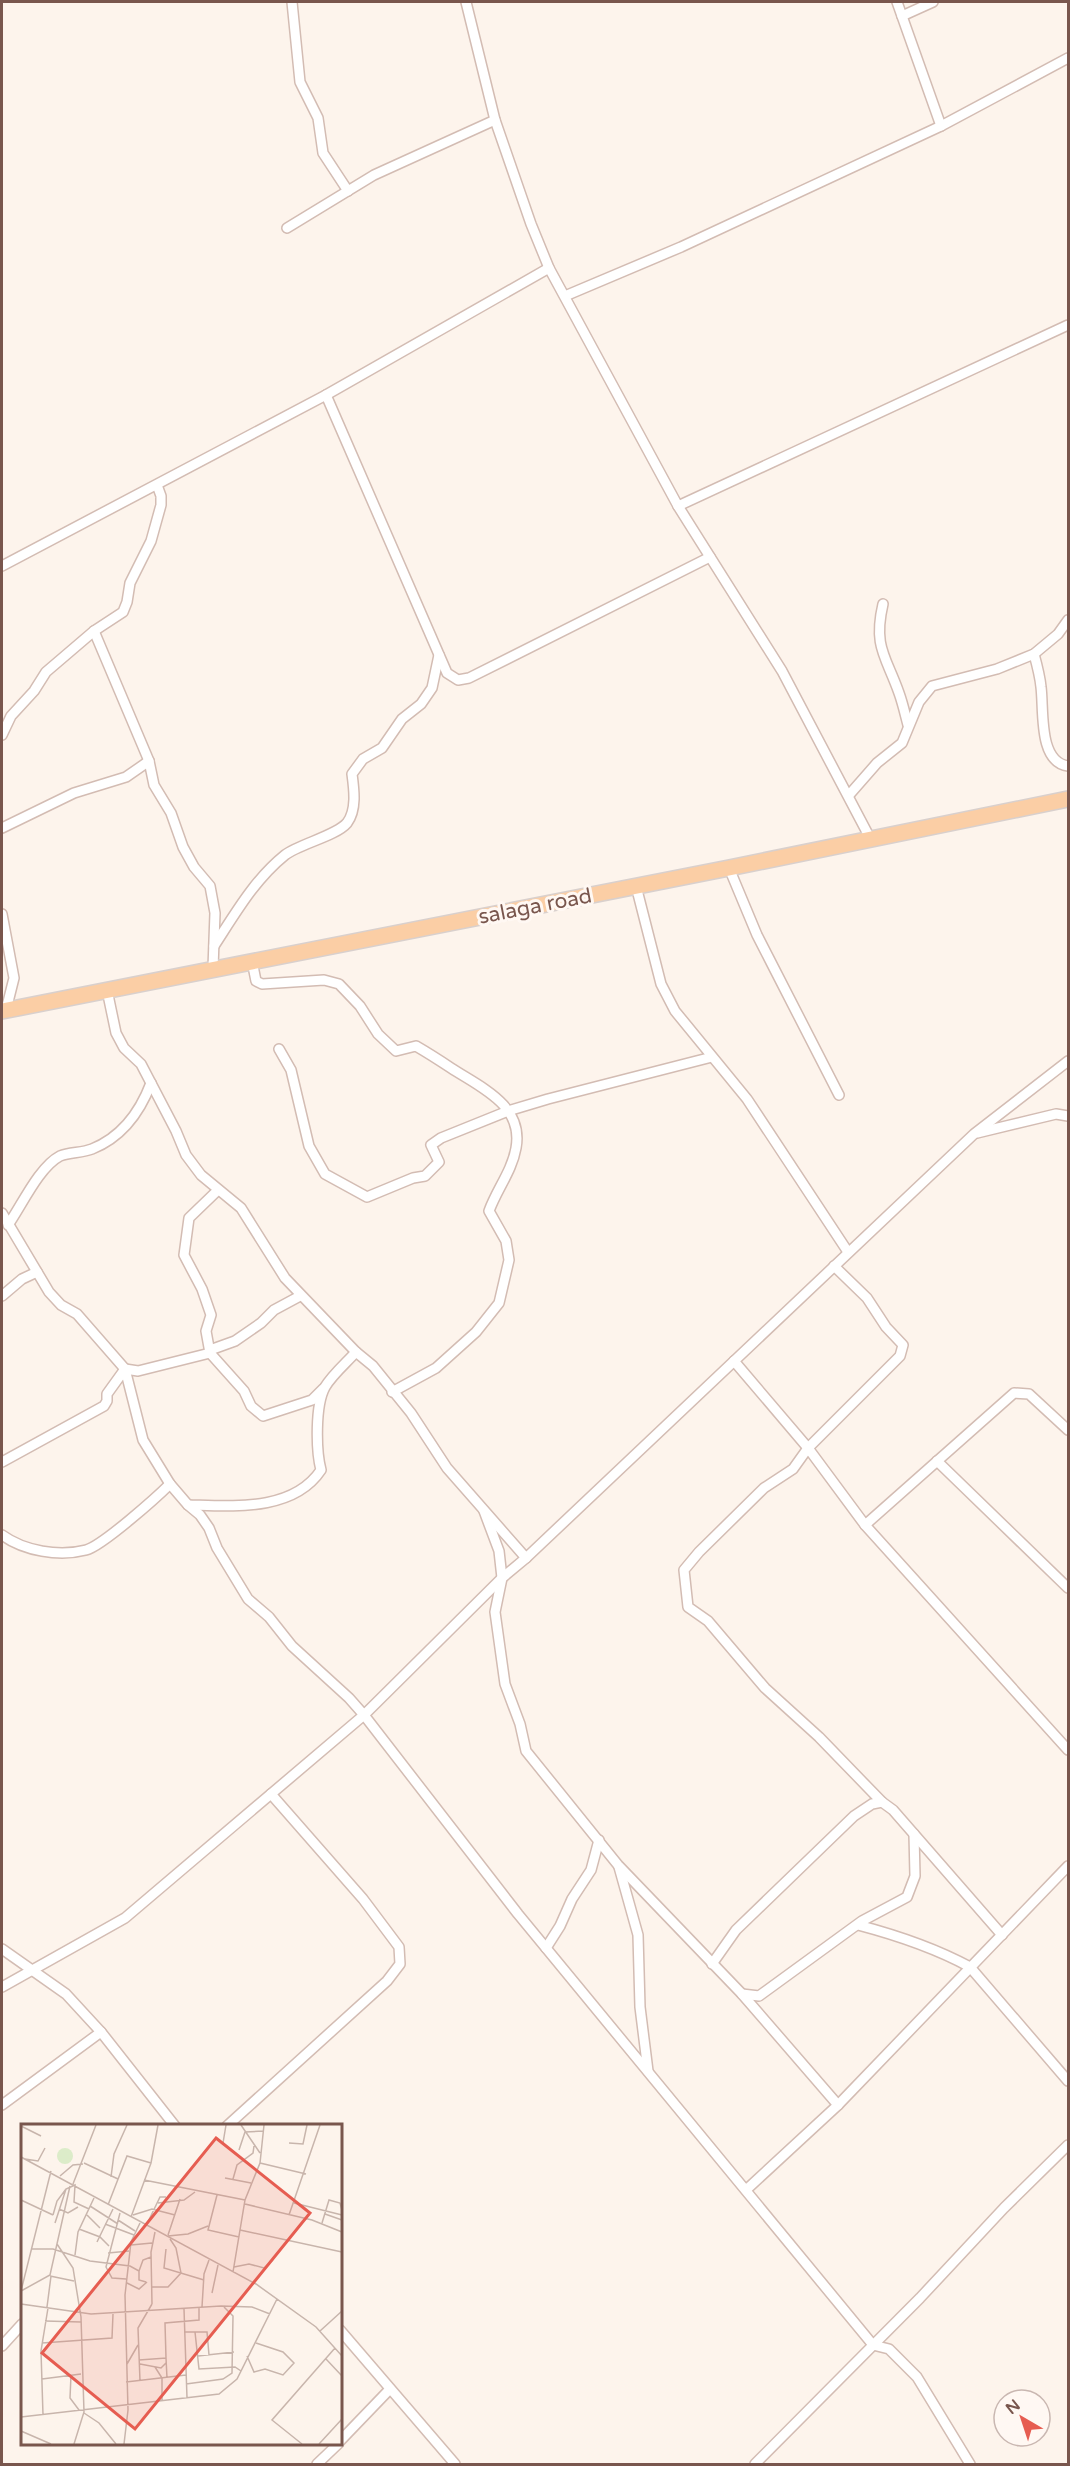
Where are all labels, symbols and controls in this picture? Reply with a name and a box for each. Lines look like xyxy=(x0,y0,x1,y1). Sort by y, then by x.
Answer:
street label: salaga road xyxy=(476,883,594,930)
inset map xyxy=(21,2124,342,2445)
north arrow xyxy=(992,2388,1052,2448)
text: N xyxy=(1002,2395,1024,2419)

